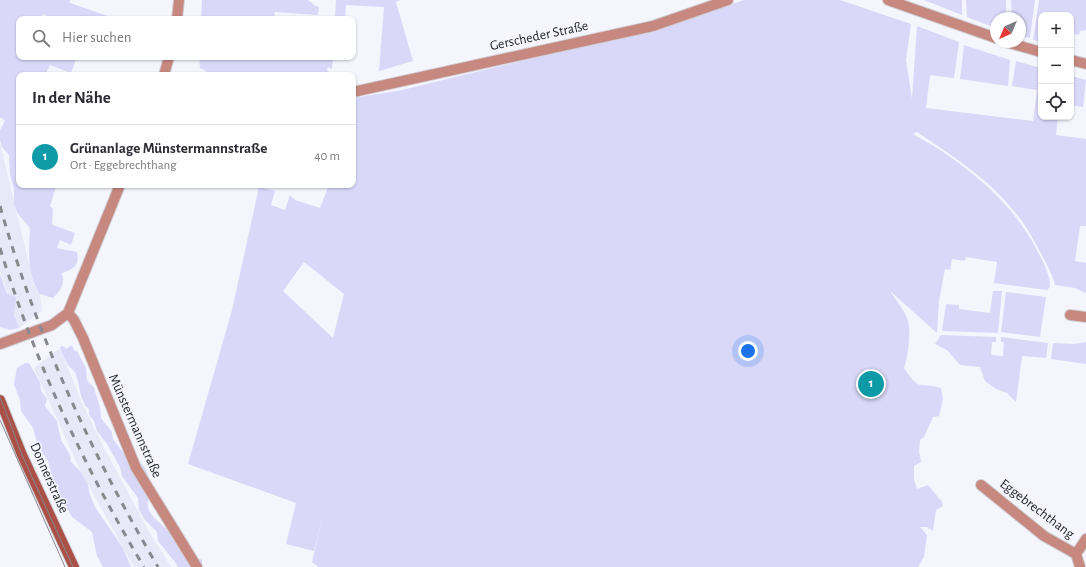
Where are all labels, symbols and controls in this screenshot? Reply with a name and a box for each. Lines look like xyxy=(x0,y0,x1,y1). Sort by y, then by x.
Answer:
north arrow xyxy=(990,12,1026,48)
map controls xyxy=(1038,12,1074,120)
button: + xyxy=(1038,12,1074,48)
search box xyxy=(16,16,356,60)
street label: Gerscheder Straße xyxy=(489,19,589,53)
icon: search xyxy=(30,27,52,49)
text: Hier suchen xyxy=(62,30,132,45)
button: − xyxy=(1038,48,1074,84)
button: locate xyxy=(1038,84,1074,120)
text: In der Nähe xyxy=(32,89,111,106)
text: Grünanlage Münstermannstraße xyxy=(70,141,267,156)
text: 1 xyxy=(43,150,47,163)
text: 40 m xyxy=(314,150,340,163)
text: Ort · Eggebrechthang xyxy=(70,159,177,172)
your location xyxy=(738,341,758,361)
pin: 1 xyxy=(858,369,884,399)
street label: Münstermannstraße xyxy=(106,372,164,480)
street label: Donnerstraße xyxy=(27,441,71,515)
street label: Eggebrechthang xyxy=(997,477,1077,541)

